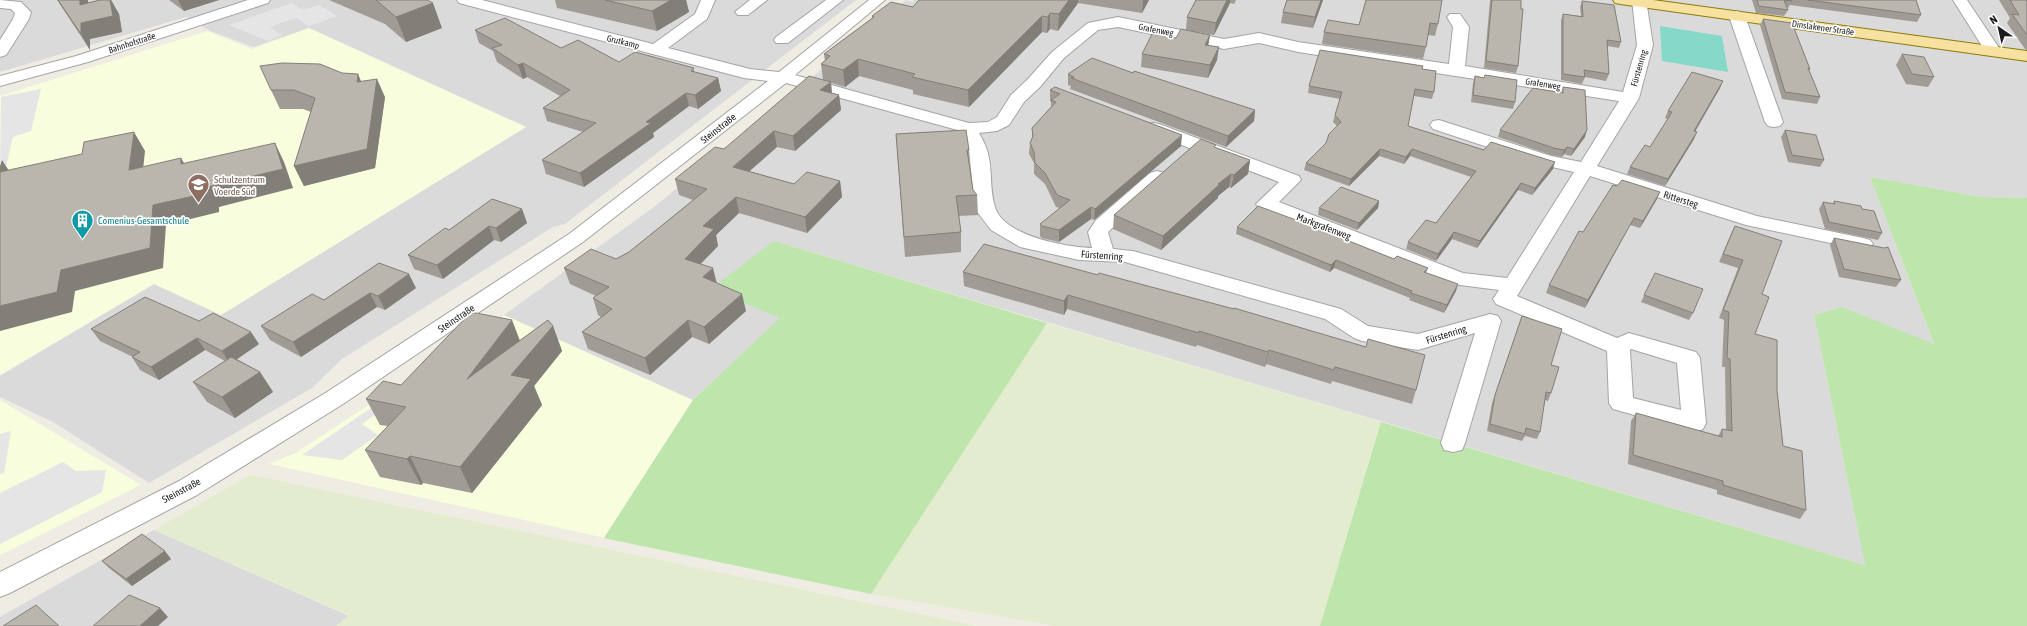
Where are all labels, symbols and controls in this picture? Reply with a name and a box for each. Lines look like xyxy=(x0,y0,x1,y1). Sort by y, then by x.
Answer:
north arrow xyxy=(1979,8,2019,48)
text: N xyxy=(1987,13,1999,27)
street label: Dinslakener Straße xyxy=(1791,19,1855,37)
street label: Grafenweg xyxy=(1138,22,1175,38)
street label: Bahnhofstraße xyxy=(107,31,157,55)
street label: Grutkamp xyxy=(606,33,640,51)
street label: Fürstenring xyxy=(1629,48,1649,87)
street label: Grafenweg xyxy=(1525,76,1561,92)
street label: Steinstraße xyxy=(698,111,738,146)
school or university icon: Schulzentrum Voerde Süd xyxy=(186,172,212,205)
place label: Schulzentrum Voerde Süd xyxy=(214,174,265,197)
street label: Rittersteg xyxy=(1662,189,1700,210)
building icon: Comenius-Gesamtschule xyxy=(69,207,95,240)
street label: Markgrafenweg xyxy=(1295,211,1353,242)
place label: Comenius-Gesamtschule xyxy=(98,215,190,226)
street label: Fürstenring xyxy=(1081,249,1124,262)
street label: Steinstraße xyxy=(436,302,477,335)
street label: Fürstenring xyxy=(1425,323,1468,346)
street label: Steinstraße xyxy=(160,476,203,505)

